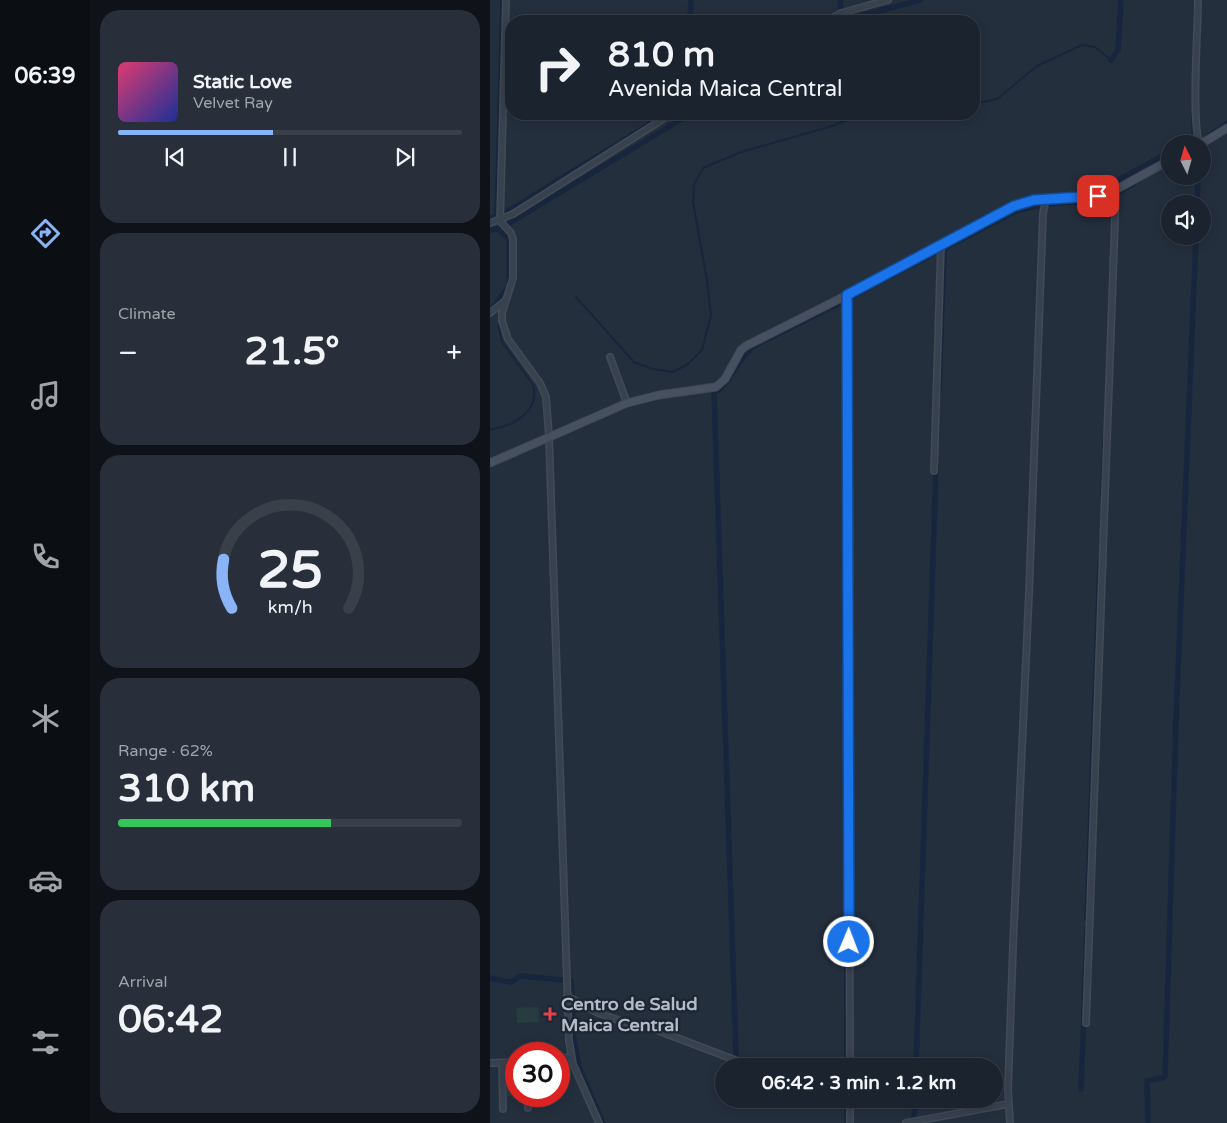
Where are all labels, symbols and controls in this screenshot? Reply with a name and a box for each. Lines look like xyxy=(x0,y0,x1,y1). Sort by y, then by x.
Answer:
text: 810 m xyxy=(608,34,715,76)
icon: right xyxy=(525,35,590,100)
text: 06:39 xyxy=(15,63,75,89)
text: Static Love xyxy=(193,71,292,93)
text: Avenida Maica Central xyxy=(608,76,843,102)
text: Velvet Ray xyxy=(193,93,273,113)
north arrow xyxy=(1161,135,1211,185)
map controls xyxy=(1161,135,1211,245)
icon: previous xyxy=(161,143,189,171)
icon: pause xyxy=(276,143,304,171)
icon: next xyxy=(391,143,419,171)
pin xyxy=(1077,175,1119,217)
icon: arrive xyxy=(1084,182,1112,210)
button: sound xyxy=(1161,195,1211,245)
icon: directions xyxy=(28,216,63,251)
text: Climate xyxy=(118,304,176,324)
text: 21.5° xyxy=(245,329,340,375)
text: − xyxy=(118,336,138,370)
text: + xyxy=(446,336,462,370)
icon: music xyxy=(28,378,63,413)
icon: phone xyxy=(28,539,63,574)
text: 25 xyxy=(257,539,323,602)
text: km/h xyxy=(268,597,312,618)
icon: climate xyxy=(28,701,63,736)
text: Range · 62% xyxy=(118,741,213,761)
text: 310 km xyxy=(118,766,255,812)
icon: car xyxy=(28,863,63,898)
position arrow xyxy=(822,915,874,967)
text: Arrival xyxy=(118,972,167,992)
place label: Centro de Salud Maica Central xyxy=(561,993,698,1036)
text: 06:42 xyxy=(118,997,223,1043)
marker: Centro de Salud Maica Central xyxy=(543,1007,557,1021)
icon: filters xyxy=(28,1025,63,1060)
speed limit sign: 30 xyxy=(505,1042,570,1107)
text: 06:42 · 3 min · 1.2 km xyxy=(762,1072,956,1094)

